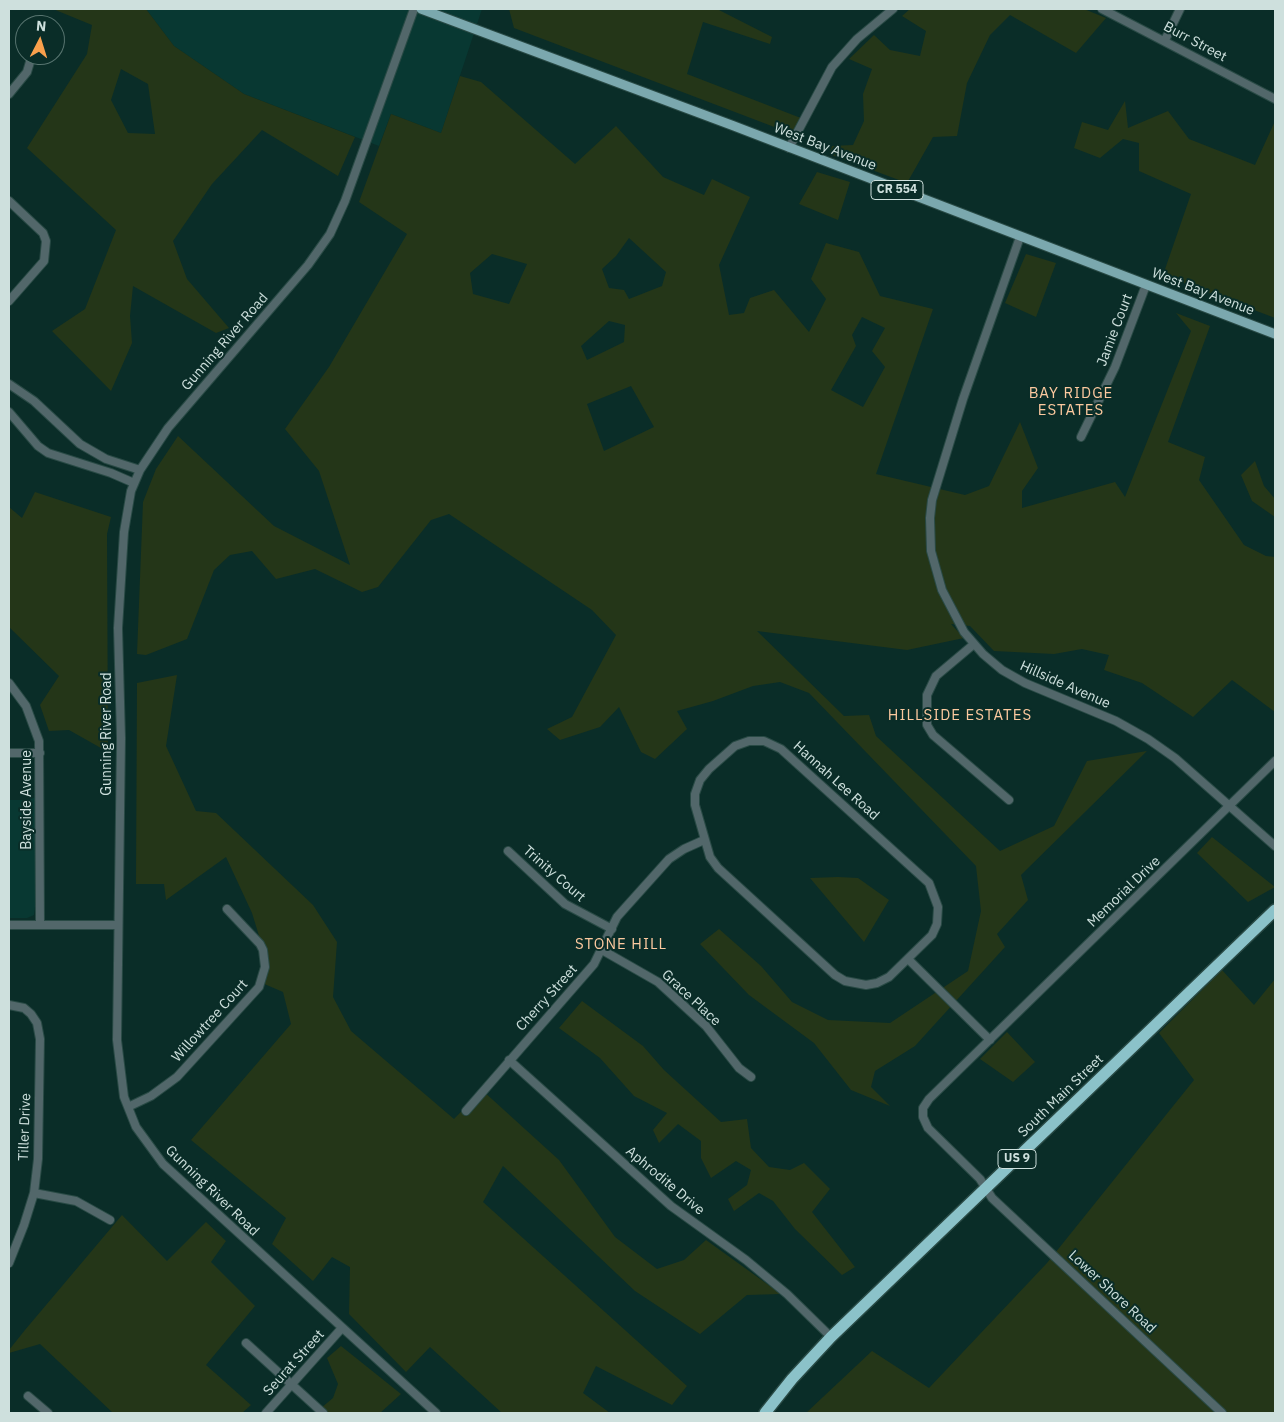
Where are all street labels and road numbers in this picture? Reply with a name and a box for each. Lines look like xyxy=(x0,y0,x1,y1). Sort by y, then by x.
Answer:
street label: Burr Street xyxy=(1161,18,1229,66)
street label: West Bay Avenue xyxy=(771,120,879,174)
road number: CR 554 xyxy=(871,180,923,200)
street label: West Bay Avenue xyxy=(1149,265,1257,319)
street label: Gunning River Road xyxy=(178,290,272,394)
street label: Jamie Court xyxy=(1094,292,1136,368)
street label: Hillside Avenue xyxy=(1017,658,1113,712)
street label: Gunning River Road xyxy=(99,672,115,796)
street label: Hannah Lee Road xyxy=(790,738,882,824)
street label: Bayside Avenue xyxy=(19,750,35,850)
street label: Trinity Court xyxy=(519,842,589,906)
street label: Memorial Drive xyxy=(1084,853,1164,931)
street label: Cherry Street xyxy=(513,961,581,1035)
street label: Grace Place xyxy=(658,966,724,1030)
street label: Willowtree Court xyxy=(169,976,251,1066)
street label: South Main Street xyxy=(1015,1051,1107,1141)
street label: Tiller Drive xyxy=(15,1093,35,1161)
street label: Gunning River Road xyxy=(162,1142,262,1240)
street label: Aphrodite Drive xyxy=(622,1143,708,1219)
road number: US 9 xyxy=(998,1150,1036,1168)
street label: Lower Shore Road xyxy=(1065,1247,1159,1337)
street label: Seurat Street xyxy=(260,1327,328,1399)

